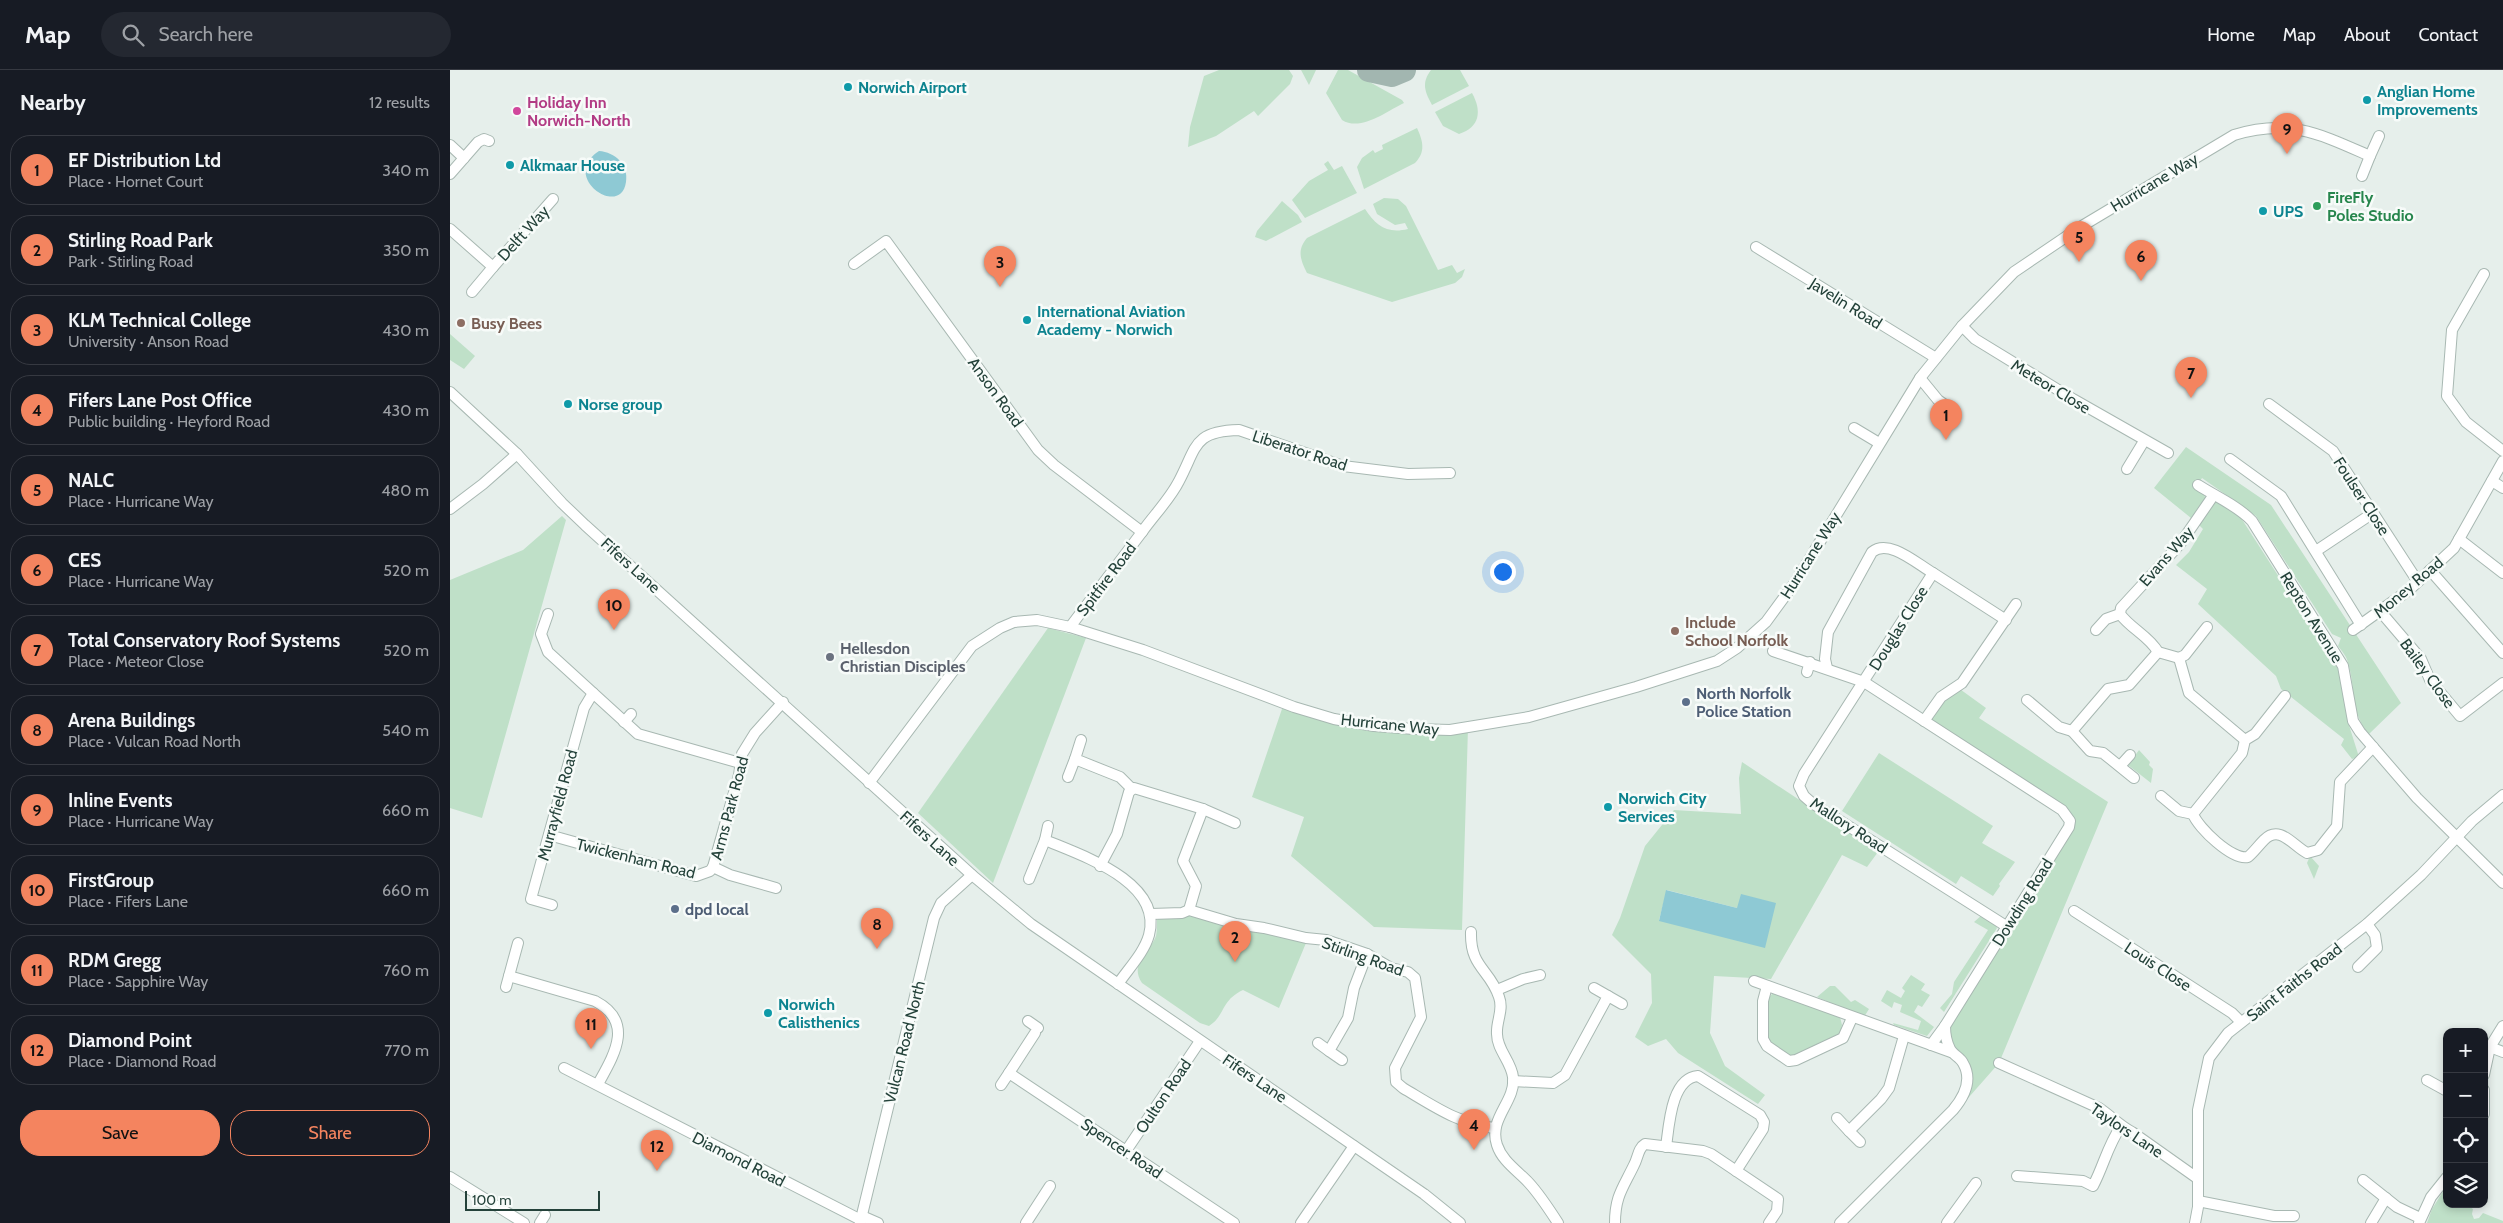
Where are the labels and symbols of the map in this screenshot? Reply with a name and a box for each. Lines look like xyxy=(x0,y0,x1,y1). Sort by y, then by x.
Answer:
place label: Norwich Airport xyxy=(858,78,967,97)
marker: Norwich Airport xyxy=(842,81,854,93)
place label: Anglian Home Improvements xyxy=(2377,82,2478,119)
place label: Holiday Inn Norwich-North xyxy=(527,93,631,130)
marker: Anglian Home Improvements xyxy=(2361,94,2373,106)
marker: Holiday Inn Norwich-North xyxy=(511,105,523,117)
pin: 9 xyxy=(2271,113,2303,154)
street label: Hurricane Way xyxy=(2107,149,2201,216)
place label: Alkmaar House xyxy=(520,156,625,175)
marker: Alkmaar House xyxy=(504,159,516,171)
place label: FireFly Poles Studio xyxy=(2327,188,2414,225)
marker: FireFly Poles Studio xyxy=(2311,200,2323,212)
street label: Delft Way xyxy=(494,202,553,265)
place label: UPS xyxy=(2273,202,2303,221)
marker: UPS xyxy=(2257,205,2269,217)
pin: 5 xyxy=(2063,221,2095,262)
pin: 6 xyxy=(2125,240,2157,281)
pin: 3 xyxy=(984,246,1016,287)
street label: Javelin Road xyxy=(1805,273,1885,333)
place label: International Aviation Academy - Norwich xyxy=(1037,302,1185,339)
place label: Busy Bees xyxy=(471,314,542,333)
marker: International Aviation Academy - Norwich xyxy=(1021,314,1033,326)
marker: Busy Bees xyxy=(455,317,467,329)
street label: Anson Road xyxy=(964,354,1027,431)
street label: Meteor Close xyxy=(2008,355,2094,418)
pin: 7 xyxy=(2175,357,2207,398)
place label: Norse group xyxy=(578,395,662,414)
marker: Norse group xyxy=(562,398,574,410)
pin: 1 xyxy=(1930,399,1962,440)
street label: Liberator Road xyxy=(1250,426,1350,475)
street label: Foulser Close xyxy=(2329,454,2394,539)
street label: Hurricane Way xyxy=(1776,508,1845,602)
street label: Evans Way xyxy=(2135,522,2198,590)
street label: Fifers Lane xyxy=(597,534,664,597)
street label: Spitfire Road xyxy=(1073,539,1140,620)
street label: Money Road xyxy=(2370,553,2447,622)
your location xyxy=(1490,559,1516,585)
street label: Repton Avenue xyxy=(2276,568,2347,666)
street label: Douglas Close xyxy=(1865,583,1932,674)
pin: 10 xyxy=(598,589,630,630)
place label: Include School Norfolk xyxy=(1685,613,1789,650)
marker: Include School Norfolk xyxy=(1669,625,1681,637)
street label: Bailey Close xyxy=(2396,635,2459,712)
place label: Hellesdon Christian Disciples xyxy=(840,639,966,676)
marker: Hellesdon Christian Disciples xyxy=(824,651,836,663)
place label: North Norfolk Police Station xyxy=(1696,684,1792,721)
marker: North Norfolk Police Station xyxy=(1680,696,1692,708)
street label: Hurricane Way xyxy=(1340,710,1440,739)
street label: Murrayfield Road xyxy=(534,747,581,863)
street label: Arms Park Road xyxy=(707,754,752,862)
place label: Norwich City Services xyxy=(1618,789,1707,826)
street label: Mallory Road xyxy=(1807,793,1891,857)
marker: Norwich City Services xyxy=(1602,801,1614,813)
street label: Fifers Lane xyxy=(896,807,963,870)
street label: Twickenham Road xyxy=(574,834,697,882)
street label: Dowding Road xyxy=(1988,855,2057,949)
place label: dpd local xyxy=(685,900,749,919)
marker: dpd local xyxy=(669,903,681,915)
pin: 8 xyxy=(861,908,893,949)
pin: 2 xyxy=(1219,921,1251,962)
street label: Stirling Road xyxy=(1319,933,1406,980)
street label: Louis Close xyxy=(2121,938,2195,995)
street label: Saint Faiths Road xyxy=(2243,939,2346,1026)
street label: Vulcan Road North xyxy=(880,979,929,1106)
place label: Norwich Calisthenics xyxy=(778,995,860,1032)
marker: Norwich Calisthenics xyxy=(762,1007,774,1019)
pin: 11 xyxy=(575,1008,607,1049)
street label: Fifers Lane xyxy=(1219,1050,1290,1107)
street label: Oulton Road xyxy=(1132,1055,1195,1137)
street label: Taylors Lane xyxy=(2087,1099,2167,1162)
pin: 4 xyxy=(1458,1109,1490,1150)
street label: Spencer Road xyxy=(1077,1114,1166,1183)
street label: Diamond Road xyxy=(689,1128,788,1191)
pin: 12 xyxy=(641,1130,673,1171)
scale bar xyxy=(465,1188,600,1211)

